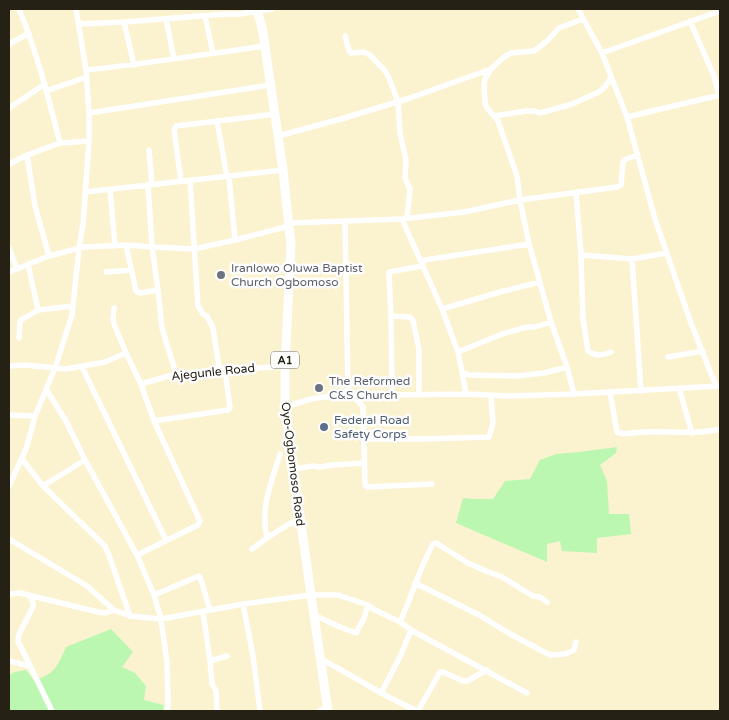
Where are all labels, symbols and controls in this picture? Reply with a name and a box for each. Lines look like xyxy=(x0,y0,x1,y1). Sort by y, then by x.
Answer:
place label: Iranlowo Oluwa Baptist Church Ogbomoso xyxy=(231,261,363,289)
marker: Iranlowo Oluwa Baptist Church Ogbomoso xyxy=(215,269,227,281)
road number: A1 xyxy=(271,352,299,368)
street label: Ajegunle Road xyxy=(171,361,255,383)
place label: The Reformed C&S Church xyxy=(329,374,410,402)
marker: The Reformed C&S Church xyxy=(313,382,325,394)
street label: Oyo-Ogbomoso Road xyxy=(278,401,308,527)
place label: Federal Road Safety Corps xyxy=(334,413,410,441)
marker: Federal Road Safety Corps xyxy=(318,421,330,433)

